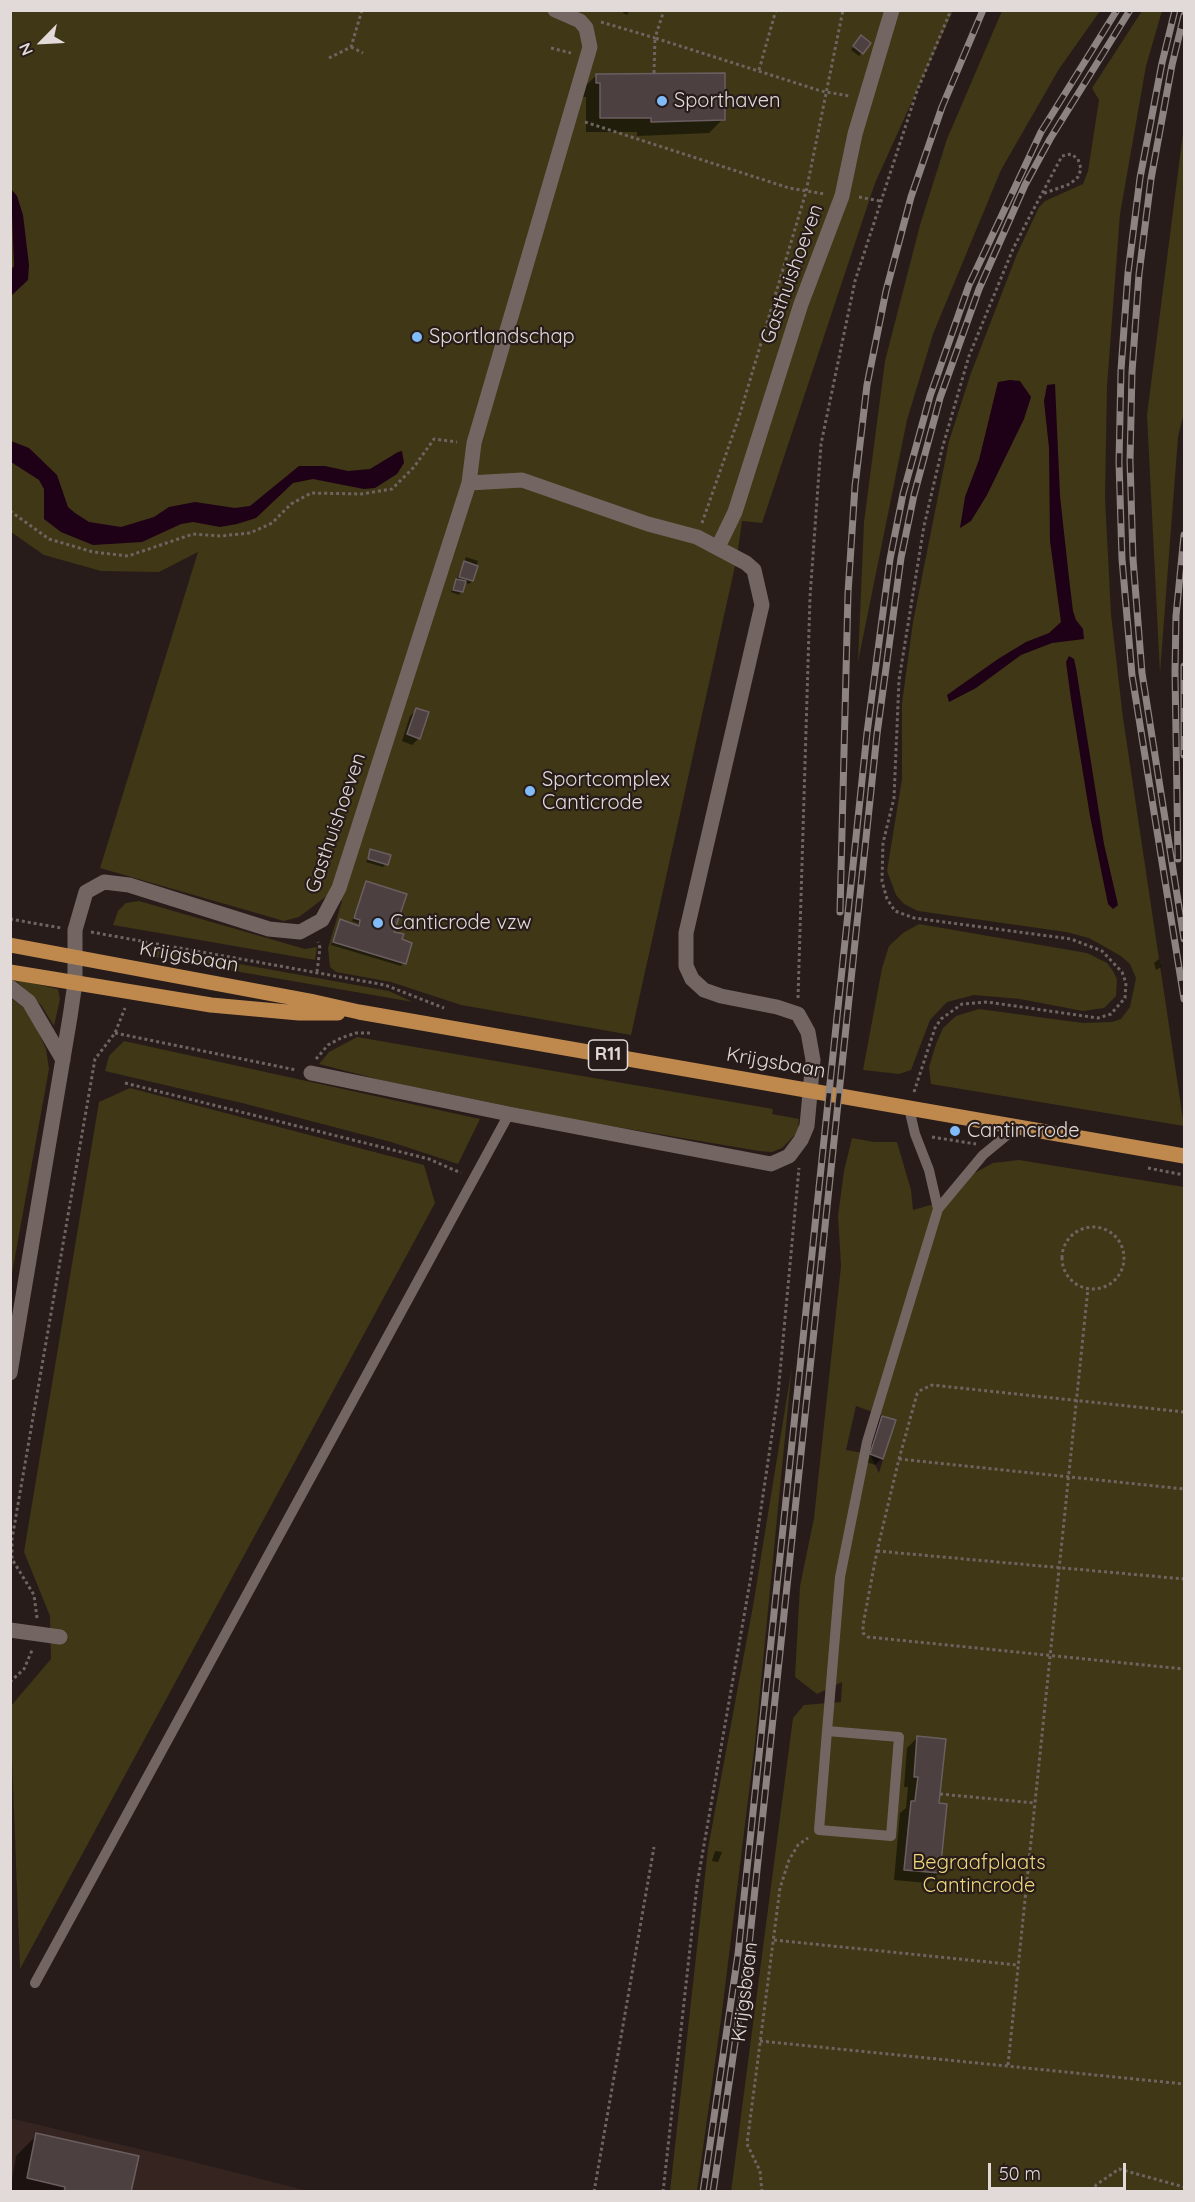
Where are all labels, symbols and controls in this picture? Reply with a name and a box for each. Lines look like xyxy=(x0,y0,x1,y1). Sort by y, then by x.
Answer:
north arrow xyxy=(12,12,72,72)
text: N xyxy=(14,40,37,59)
place label: Sporthaven xyxy=(674,89,780,113)
marker: Sporthaven xyxy=(655,94,669,108)
street label: Gasthuishoeven xyxy=(756,201,828,347)
place label: Sportlandschap xyxy=(429,325,575,349)
marker: Sportlandschap xyxy=(410,330,424,344)
street label: Gasthuishoeven xyxy=(301,750,371,896)
place label: Sportcomplex Canticrode xyxy=(542,768,670,815)
marker: Sportcomplex Canticrode xyxy=(523,784,537,798)
place label: Canticrode vzw xyxy=(390,911,532,935)
marker: Canticrode vzw xyxy=(371,916,385,930)
street label: Krijgsbaan xyxy=(137,936,241,978)
road number: R11 xyxy=(588,1040,628,1070)
street label: Krijgsbaan xyxy=(724,1042,828,1084)
place label: Cantincrode xyxy=(967,1119,1079,1143)
marker: Cantincrode xyxy=(948,1124,962,1138)
park label: Begraafplaats Cantincrode xyxy=(912,1851,1046,1898)
street label: Krijgsbaan xyxy=(727,1941,763,2043)
scale bar xyxy=(991,2151,1129,2189)
text: 50 m xyxy=(999,2162,1041,2185)

